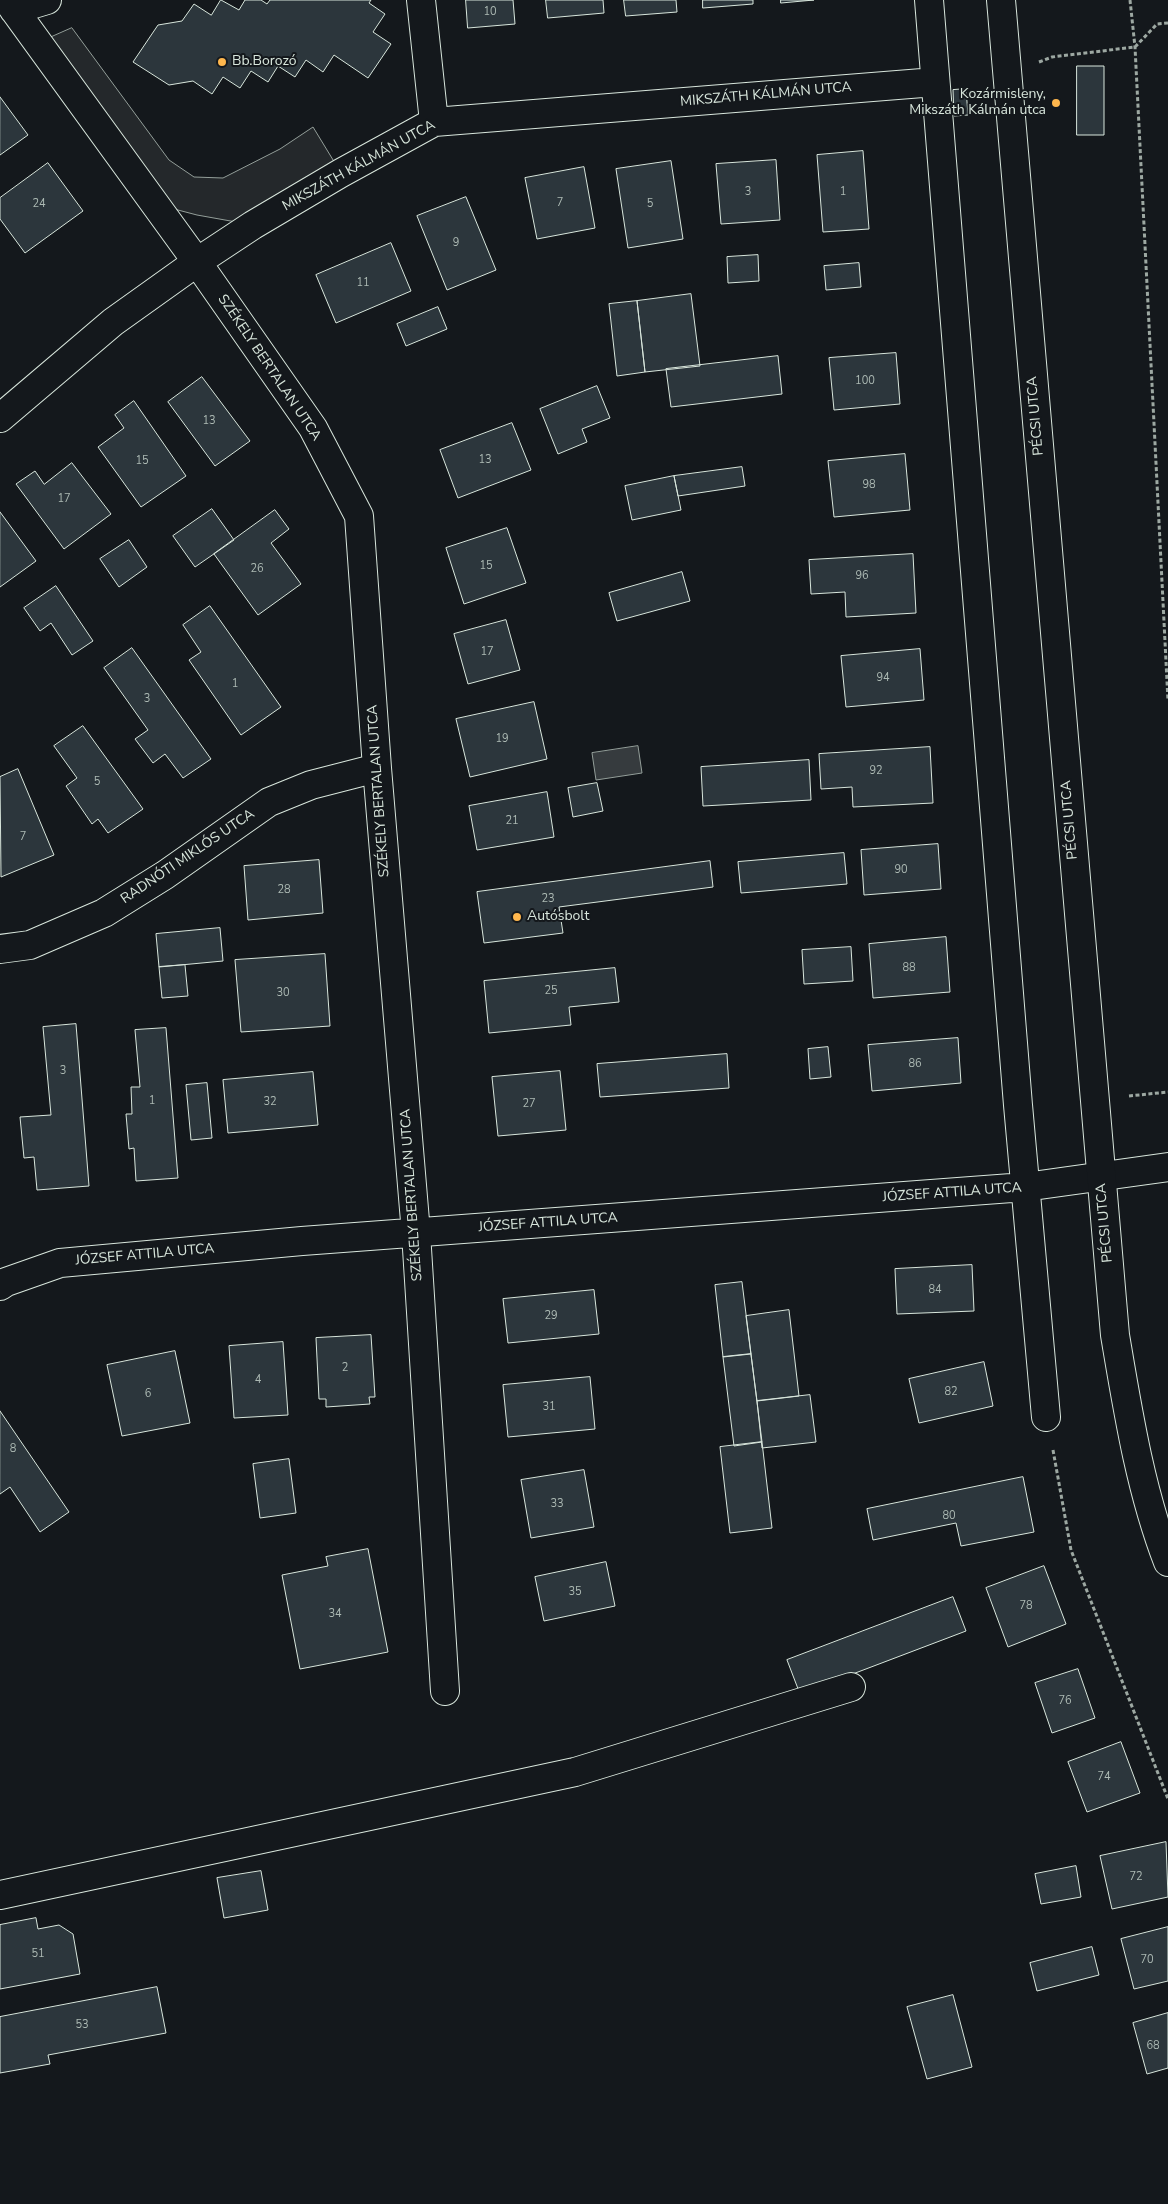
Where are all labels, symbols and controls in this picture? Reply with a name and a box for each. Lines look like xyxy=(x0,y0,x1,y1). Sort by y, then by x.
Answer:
house number: 10 xyxy=(483,5,497,19)
place label: Bb.Borozó xyxy=(232,54,297,70)
marker: Bb.Borozó xyxy=(216,56,228,68)
street label: MIKSZÁTH KÁLMÁN UTCA xyxy=(680,79,852,111)
place label: Kozármisleny, Mikszáth Kálmán utca xyxy=(909,87,1046,120)
marker: Kozármisleny, Mikszáth Kálmán utca xyxy=(1050,97,1062,109)
street label: MIKSZÁTH KÁLMÁN UTCA xyxy=(280,117,438,215)
house number: 3 xyxy=(745,185,751,199)
house number: 1 xyxy=(840,185,846,199)
house number: 7 xyxy=(557,196,563,210)
house number: 24 xyxy=(32,197,46,211)
house number: 5 xyxy=(647,197,653,211)
house number: 9 xyxy=(453,236,459,250)
house number: 11 xyxy=(356,276,370,290)
street label: SZÉKELY BERTALAN UTCA xyxy=(214,292,324,444)
house number: 100 xyxy=(855,374,875,388)
street label: PÉCSI UTCA xyxy=(1024,376,1048,456)
house number: 13 xyxy=(202,414,216,428)
house number: 13 xyxy=(478,453,492,467)
house number: 15 xyxy=(135,454,149,468)
house number: 98 xyxy=(862,478,876,492)
house number: 17 xyxy=(57,492,71,506)
house number: 15 xyxy=(479,559,493,573)
house number: 26 xyxy=(250,562,264,576)
house number: 96 xyxy=(855,569,869,583)
house number: 17 xyxy=(480,645,494,659)
house number: 94 xyxy=(876,671,890,685)
house number: 1 xyxy=(232,677,238,691)
house number: 3 xyxy=(144,692,150,706)
street label: SZÉKELY BERTALAN UTCA xyxy=(365,704,393,878)
house number: 19 xyxy=(495,732,509,746)
house number: 92 xyxy=(869,764,883,778)
house number: 5 xyxy=(94,775,100,789)
street label: PÉCSI UTCA xyxy=(1058,780,1082,860)
street label: RADNÓTI MIKLÓS UTCA xyxy=(118,806,258,908)
house number: 21 xyxy=(505,814,519,828)
house number: 7 xyxy=(20,830,26,844)
house number: 90 xyxy=(894,863,908,877)
house number: 28 xyxy=(277,883,291,897)
house number: 23 xyxy=(541,892,555,906)
place label: Autósbolt xyxy=(527,909,589,925)
marker: Autósbolt xyxy=(511,911,523,923)
house number: 88 xyxy=(902,961,916,975)
house number: 25 xyxy=(544,984,558,998)
house number: 30 xyxy=(276,986,290,1000)
house number: 86 xyxy=(908,1057,922,1071)
house number: 3 xyxy=(60,1064,66,1078)
house number: 1 xyxy=(149,1094,155,1108)
house number: 32 xyxy=(263,1095,277,1109)
house number: 27 xyxy=(522,1097,536,1111)
street label: SZÉKELY BERTALAN UTCA xyxy=(398,1108,426,1282)
street label: JÓZSEF ATTILA UTCA xyxy=(882,1180,1022,1206)
street label: PÉCSI UTCA xyxy=(1093,1183,1117,1263)
street label: JÓZSEF ATTILA UTCA xyxy=(478,1210,618,1236)
street label: JÓZSEF ATTILA UTCA xyxy=(75,1241,215,1269)
house number: 84 xyxy=(928,1283,942,1297)
house number: 29 xyxy=(544,1309,558,1323)
house number: 2 xyxy=(342,1361,348,1375)
house number: 4 xyxy=(255,1373,261,1387)
house number: 82 xyxy=(944,1385,958,1399)
house number: 6 xyxy=(145,1387,151,1401)
house number: 31 xyxy=(542,1400,556,1414)
house number: 8 xyxy=(10,1442,16,1456)
house number: 33 xyxy=(550,1497,564,1511)
house number: 80 xyxy=(942,1509,956,1523)
house number: 35 xyxy=(568,1585,582,1599)
house number: 78 xyxy=(1019,1599,1033,1613)
house number: 34 xyxy=(328,1607,342,1621)
house number: 76 xyxy=(1058,1694,1072,1708)
house number: 74 xyxy=(1097,1770,1111,1784)
house number: 72 xyxy=(1129,1870,1143,1884)
house number: 51 xyxy=(31,1947,45,1961)
house number: 70 xyxy=(1140,1953,1154,1967)
house number: 53 xyxy=(75,2018,89,2032)
house number: 68 xyxy=(1146,2039,1160,2053)

